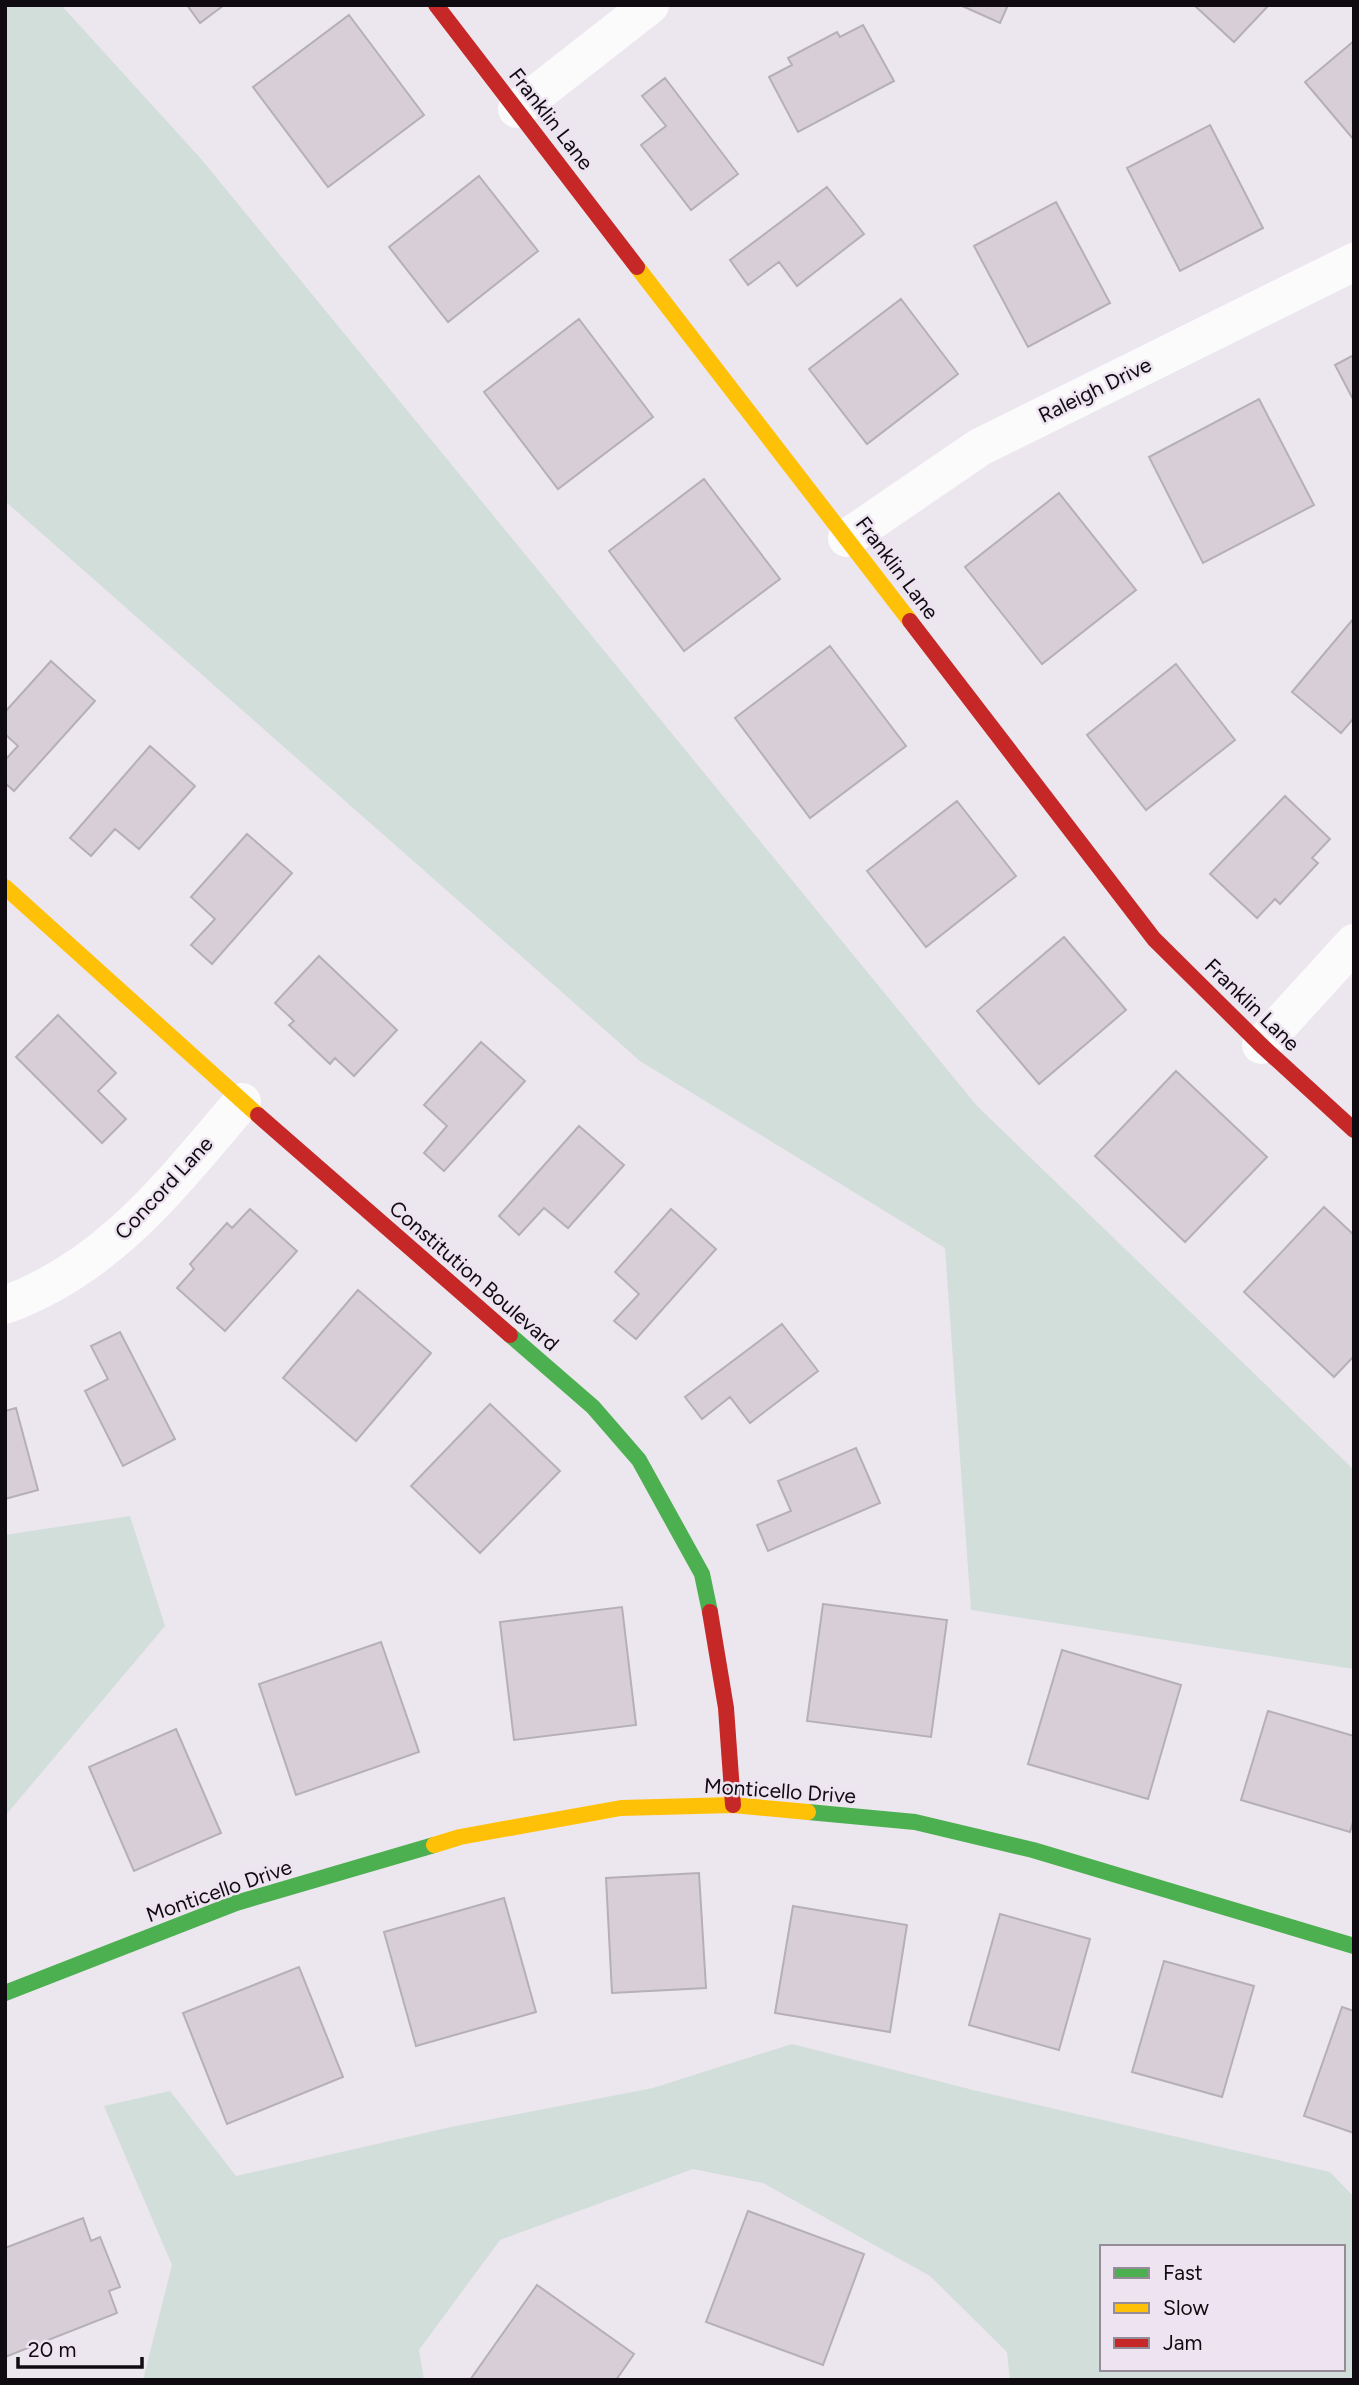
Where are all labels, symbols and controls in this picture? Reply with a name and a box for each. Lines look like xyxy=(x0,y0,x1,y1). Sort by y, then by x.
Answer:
street label: Franklin Lane xyxy=(504,63,599,175)
street label: Raleigh Drive xyxy=(1034,351,1155,428)
street label: Franklin Lane xyxy=(851,511,944,624)
street label: Franklin Lane xyxy=(1200,953,1305,1056)
street label: Concord Lane xyxy=(109,1131,218,1244)
street label: Constitution Boulevard xyxy=(384,1195,564,1356)
street label: Monticello Drive xyxy=(703,1773,857,1808)
street label: Monticello Drive xyxy=(143,1854,295,1927)
legend xyxy=(1100,2245,1345,2371)
text: Fast xyxy=(1163,2260,1203,2285)
text: Slow xyxy=(1163,2295,1209,2320)
scale bar xyxy=(18,2326,142,2370)
text: Jam xyxy=(1163,2330,1202,2355)
text: 20 m xyxy=(28,2337,76,2362)

